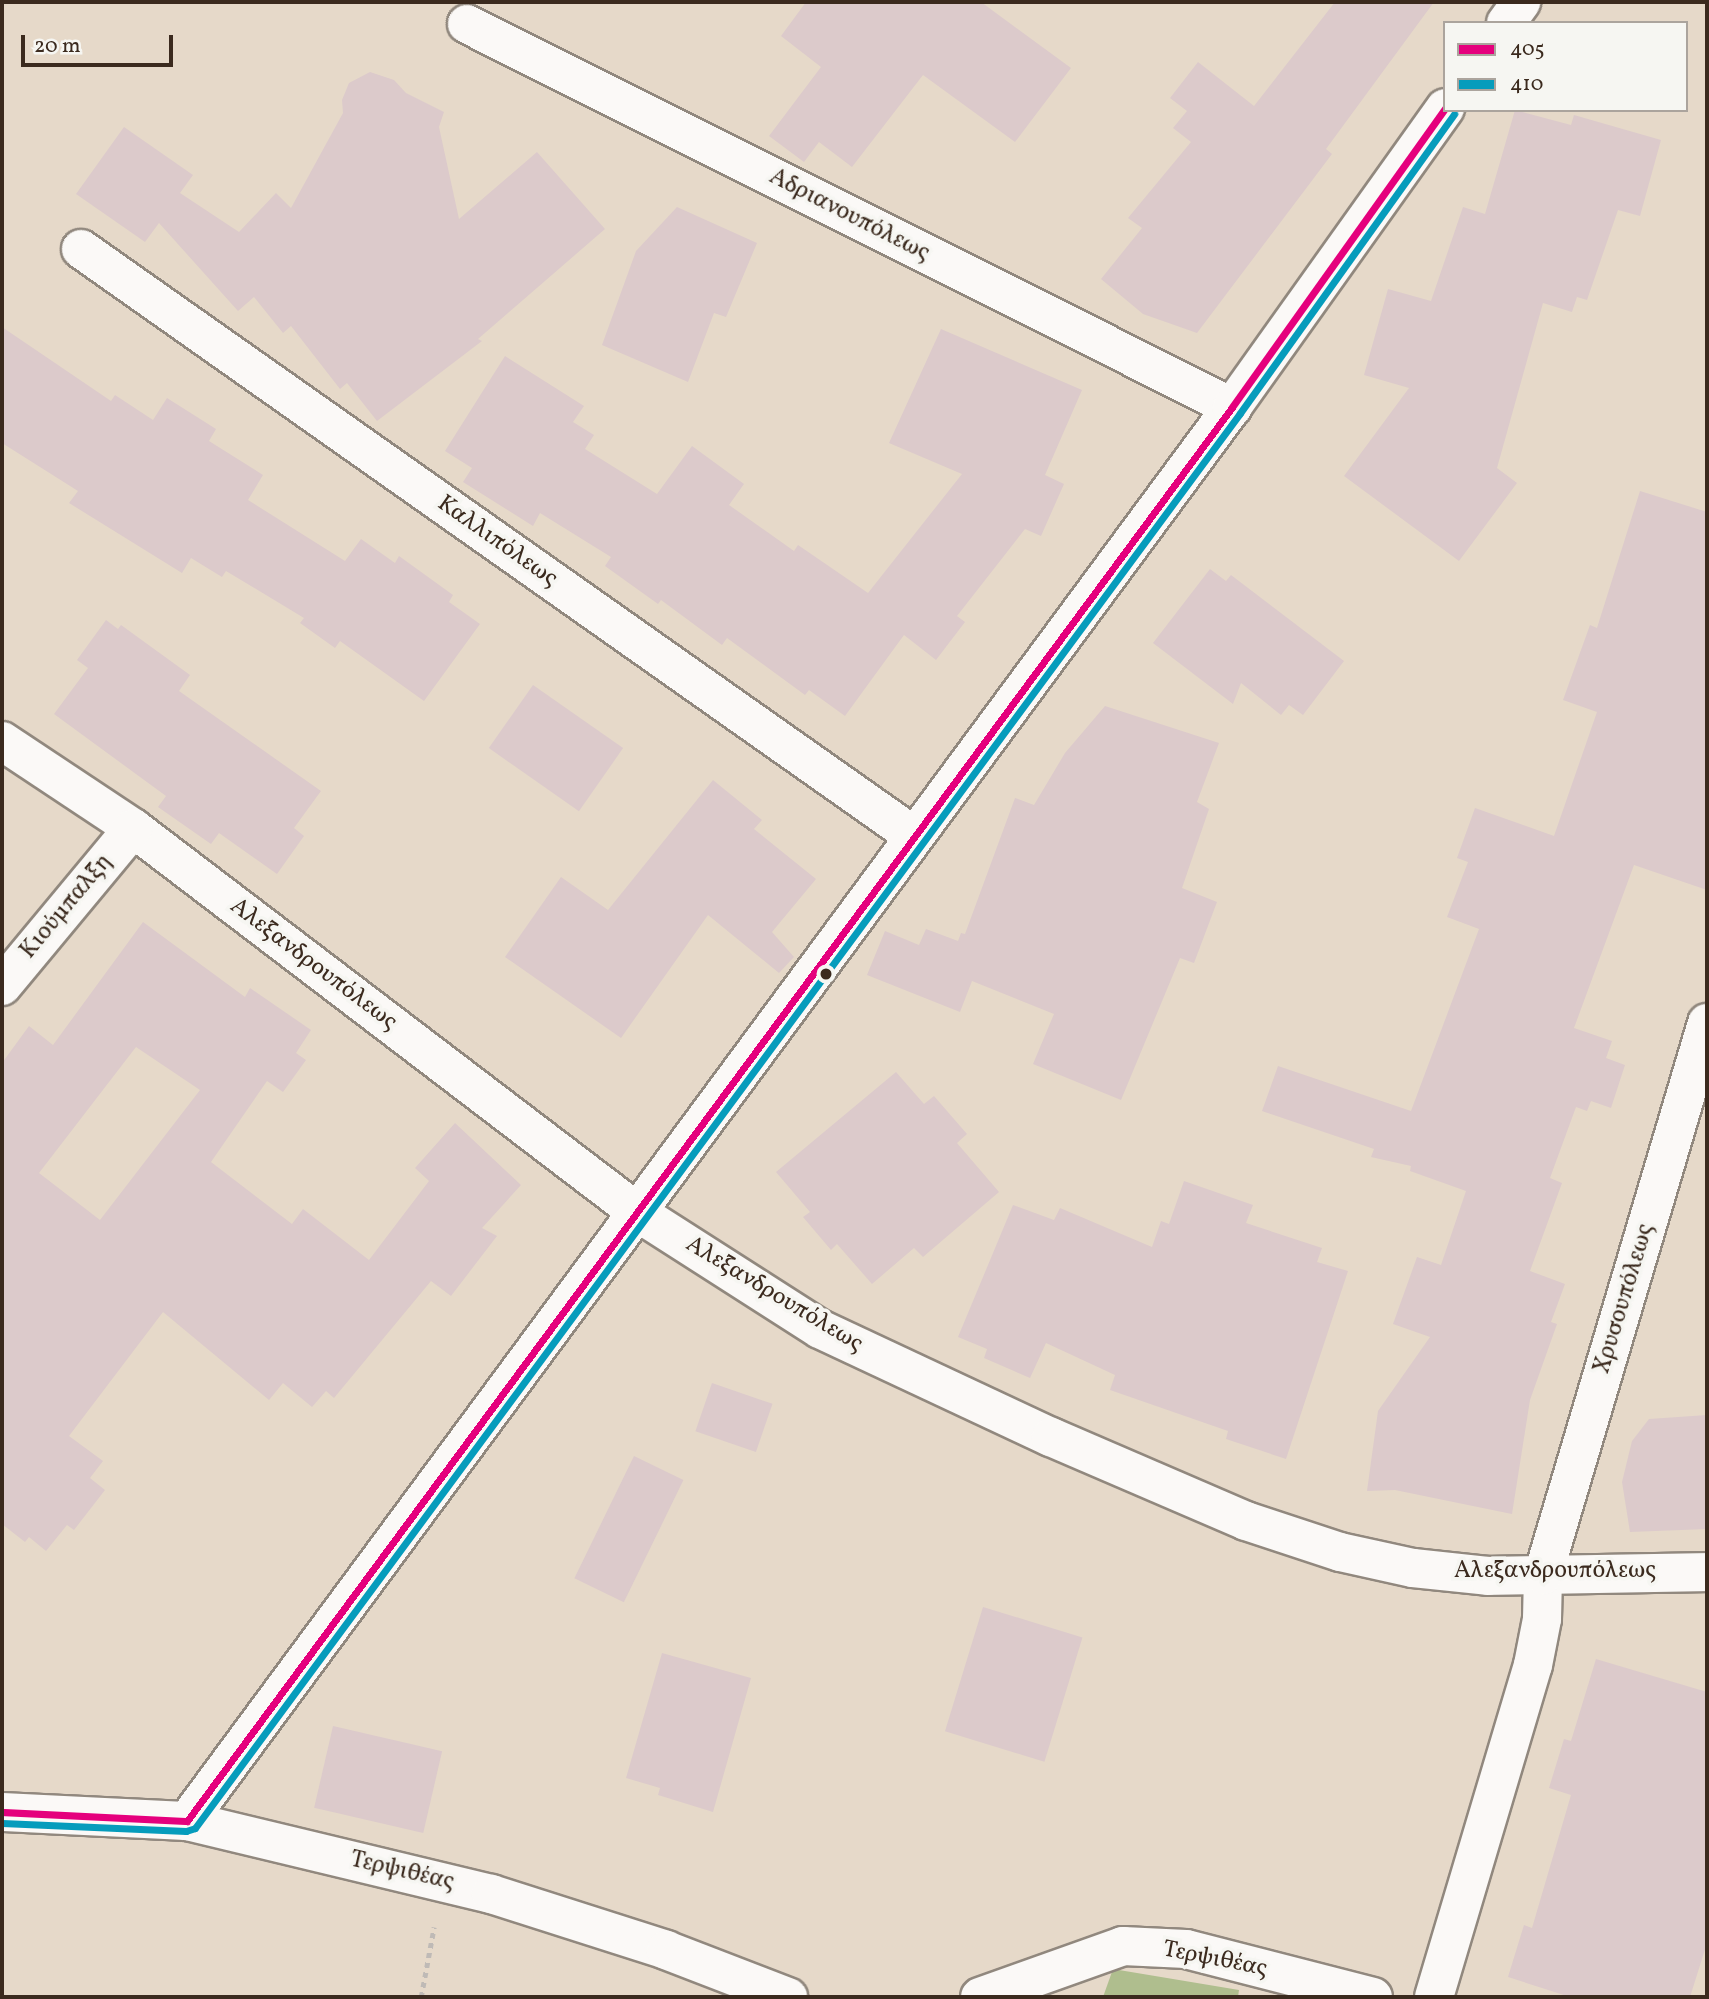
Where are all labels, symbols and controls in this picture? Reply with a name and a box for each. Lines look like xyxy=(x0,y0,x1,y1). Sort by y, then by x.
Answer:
scale bar xyxy=(24,21,177,65)
legend xyxy=(1443,21,1688,112)
text: 20 m xyxy=(34,32,80,61)
text: 405 xyxy=(1510,35,1545,64)
text: 410 xyxy=(1510,70,1543,99)
street label: Αδριανουπόλεως xyxy=(764,163,934,269)
street label: Καλλιπόλεως xyxy=(431,490,563,594)
street label: Κιούμπαλξη xyxy=(15,849,119,965)
street label: Αλεξανδρουπόλεως xyxy=(224,893,402,1037)
unlabelled marker xyxy=(819,967,833,981)
street label: Χρυσουπόλεως xyxy=(1589,1221,1661,1377)
street label: Αλεξανδρουπόλεως xyxy=(680,1231,868,1359)
street label: Αλεξανδρουπόλεως xyxy=(1454,1558,1656,1586)
street label: Τερψιθέας xyxy=(347,1846,457,1898)
street label: Τερψιθέας xyxy=(1160,1936,1270,1984)

